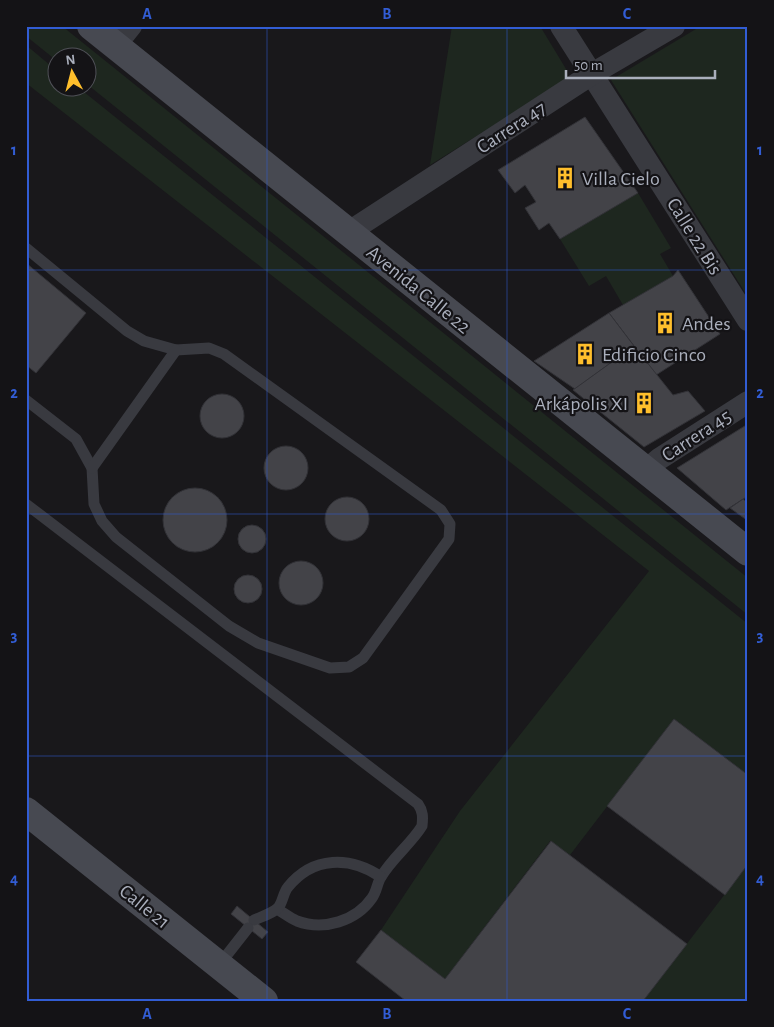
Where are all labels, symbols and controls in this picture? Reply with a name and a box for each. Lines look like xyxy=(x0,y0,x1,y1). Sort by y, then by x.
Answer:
text: A xyxy=(142,6,152,22)
text: B xyxy=(382,6,392,22)
text: C xyxy=(623,6,632,22)
north arrow xyxy=(48,48,98,98)
scale bar xyxy=(566,48,715,80)
text: N xyxy=(65,53,76,68)
text: 50 m xyxy=(574,58,603,73)
street label: Carrera 47 xyxy=(473,98,550,158)
text: 1 xyxy=(11,142,17,158)
text: 1 xyxy=(757,142,763,158)
building icon: Villa Cielo xyxy=(552,165,578,191)
place label: Villa Cielo xyxy=(582,169,660,189)
street label: Calle 22 Bis xyxy=(663,195,726,279)
street label: Avenida Calle 22 xyxy=(363,242,474,337)
building icon: Andes xyxy=(652,310,678,336)
place label: Andes xyxy=(682,314,731,334)
building icon: Edificio Cinco xyxy=(572,341,598,367)
place label: Edificio Cinco xyxy=(602,345,706,365)
text: 2 xyxy=(10,385,18,401)
text: 2 xyxy=(756,385,764,401)
building icon: Arkápolis XI xyxy=(631,390,657,416)
place label: Arkápolis XI xyxy=(534,394,628,414)
street label: Carrera 45 xyxy=(658,406,735,466)
text: 3 xyxy=(11,628,18,644)
text: 3 xyxy=(757,628,764,644)
text: 4 xyxy=(10,871,18,887)
text: 4 xyxy=(756,871,764,887)
street label: Calle 21 xyxy=(116,881,173,933)
text: A xyxy=(142,1006,152,1022)
text: B xyxy=(382,1006,392,1022)
text: C xyxy=(623,1006,632,1022)

